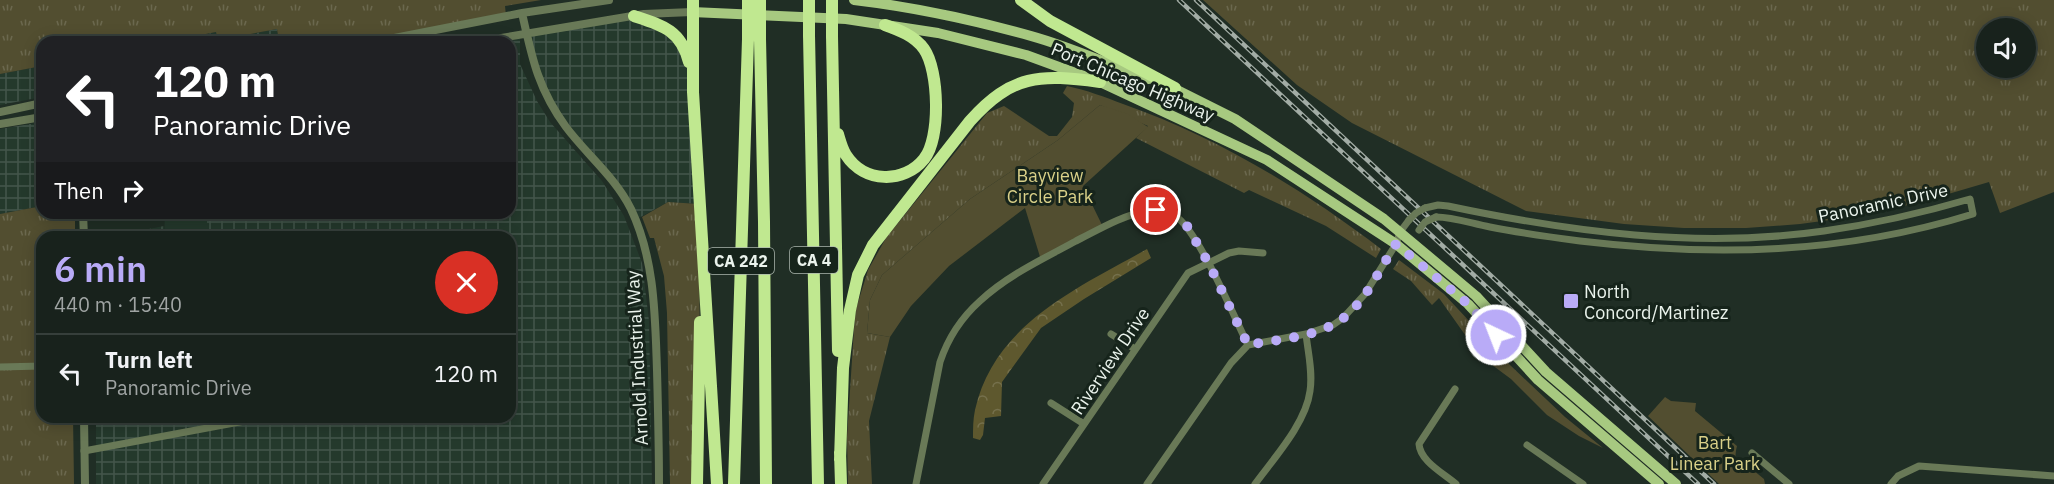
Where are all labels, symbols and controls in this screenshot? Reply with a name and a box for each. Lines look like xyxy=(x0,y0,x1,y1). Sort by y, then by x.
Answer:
map controls xyxy=(1976,18,2036,78)
button: sound xyxy=(1976,18,2036,78)
street label: Port Chicago Highway xyxy=(1048,37,1218,127)
text: 120 m xyxy=(153,54,276,109)
icon: left xyxy=(54,60,132,138)
text: Panoramic Drive xyxy=(153,107,351,142)
park label: Bayview Circle Park xyxy=(1007,164,1094,208)
icon: right xyxy=(116,174,149,207)
text: Then xyxy=(54,176,104,205)
street label: Panoramic Drive xyxy=(1816,178,1950,228)
pin xyxy=(1130,184,1181,235)
icon: arrive xyxy=(1139,193,1172,226)
text: 6 min xyxy=(54,245,147,292)
road number: CA 4 xyxy=(790,247,838,273)
road number: CA 242 xyxy=(708,248,774,274)
button: close xyxy=(435,251,498,314)
street label: Arnold Industrial Way xyxy=(621,270,653,446)
place label: North Concord/Martinez xyxy=(1584,280,1728,324)
text: 440 m · 15:40 xyxy=(54,291,182,318)
marker: North Concord/Martinez xyxy=(1562,292,1580,310)
street label: Riverview Drive xyxy=(1066,303,1154,419)
position arrow xyxy=(1464,303,1528,367)
text: Turn left xyxy=(105,345,193,374)
icon: left xyxy=(54,357,87,390)
text: 120 m xyxy=(434,359,498,388)
text: Panoramic Drive xyxy=(105,374,252,401)
park label: Bart Linear Park xyxy=(1670,431,1761,475)

